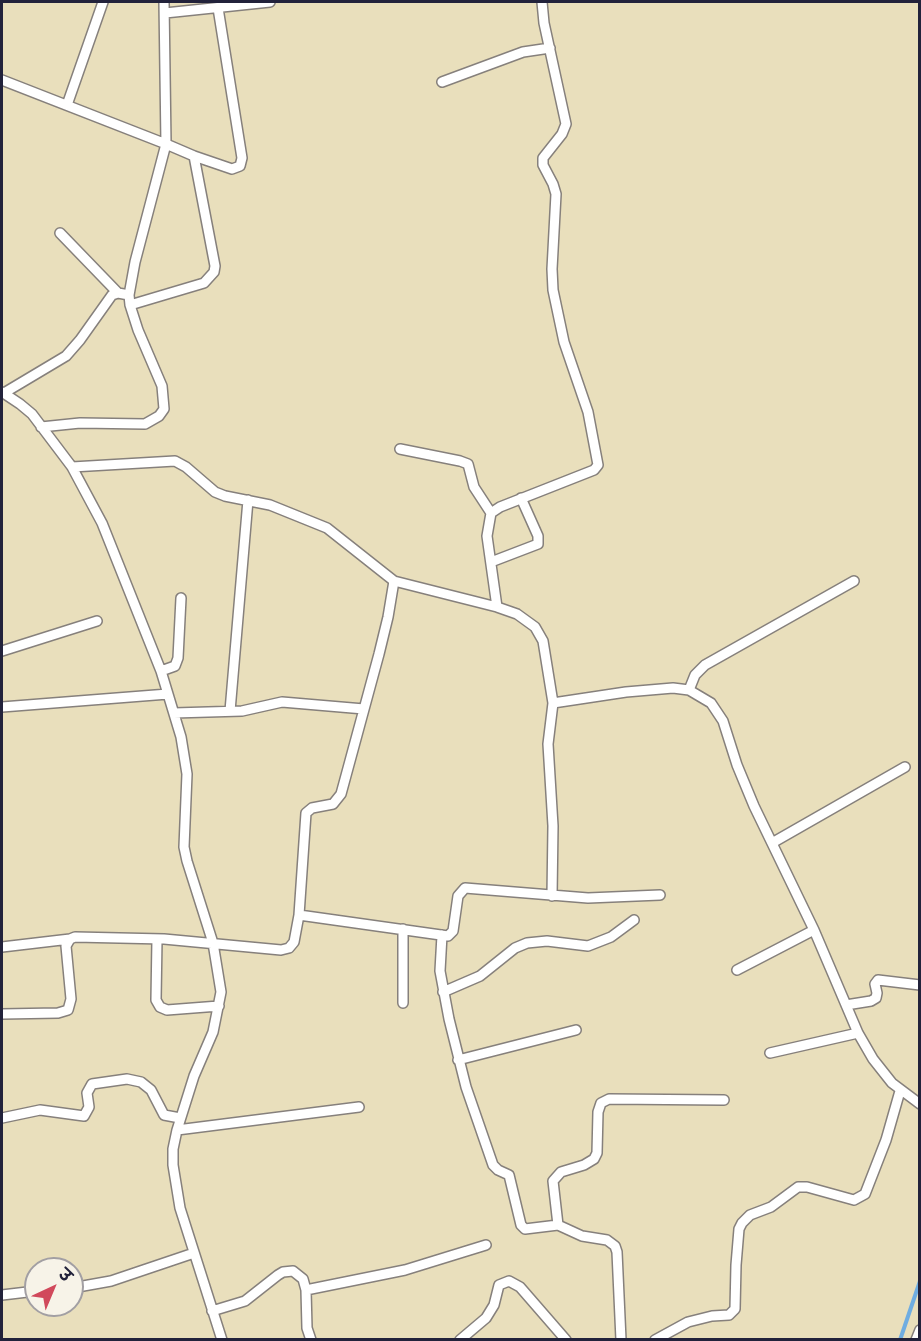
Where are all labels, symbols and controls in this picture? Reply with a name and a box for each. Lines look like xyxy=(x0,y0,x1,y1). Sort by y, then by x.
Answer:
north arrow xyxy=(24,1257,84,1317)
text: उ xyxy=(54,1265,76,1286)

